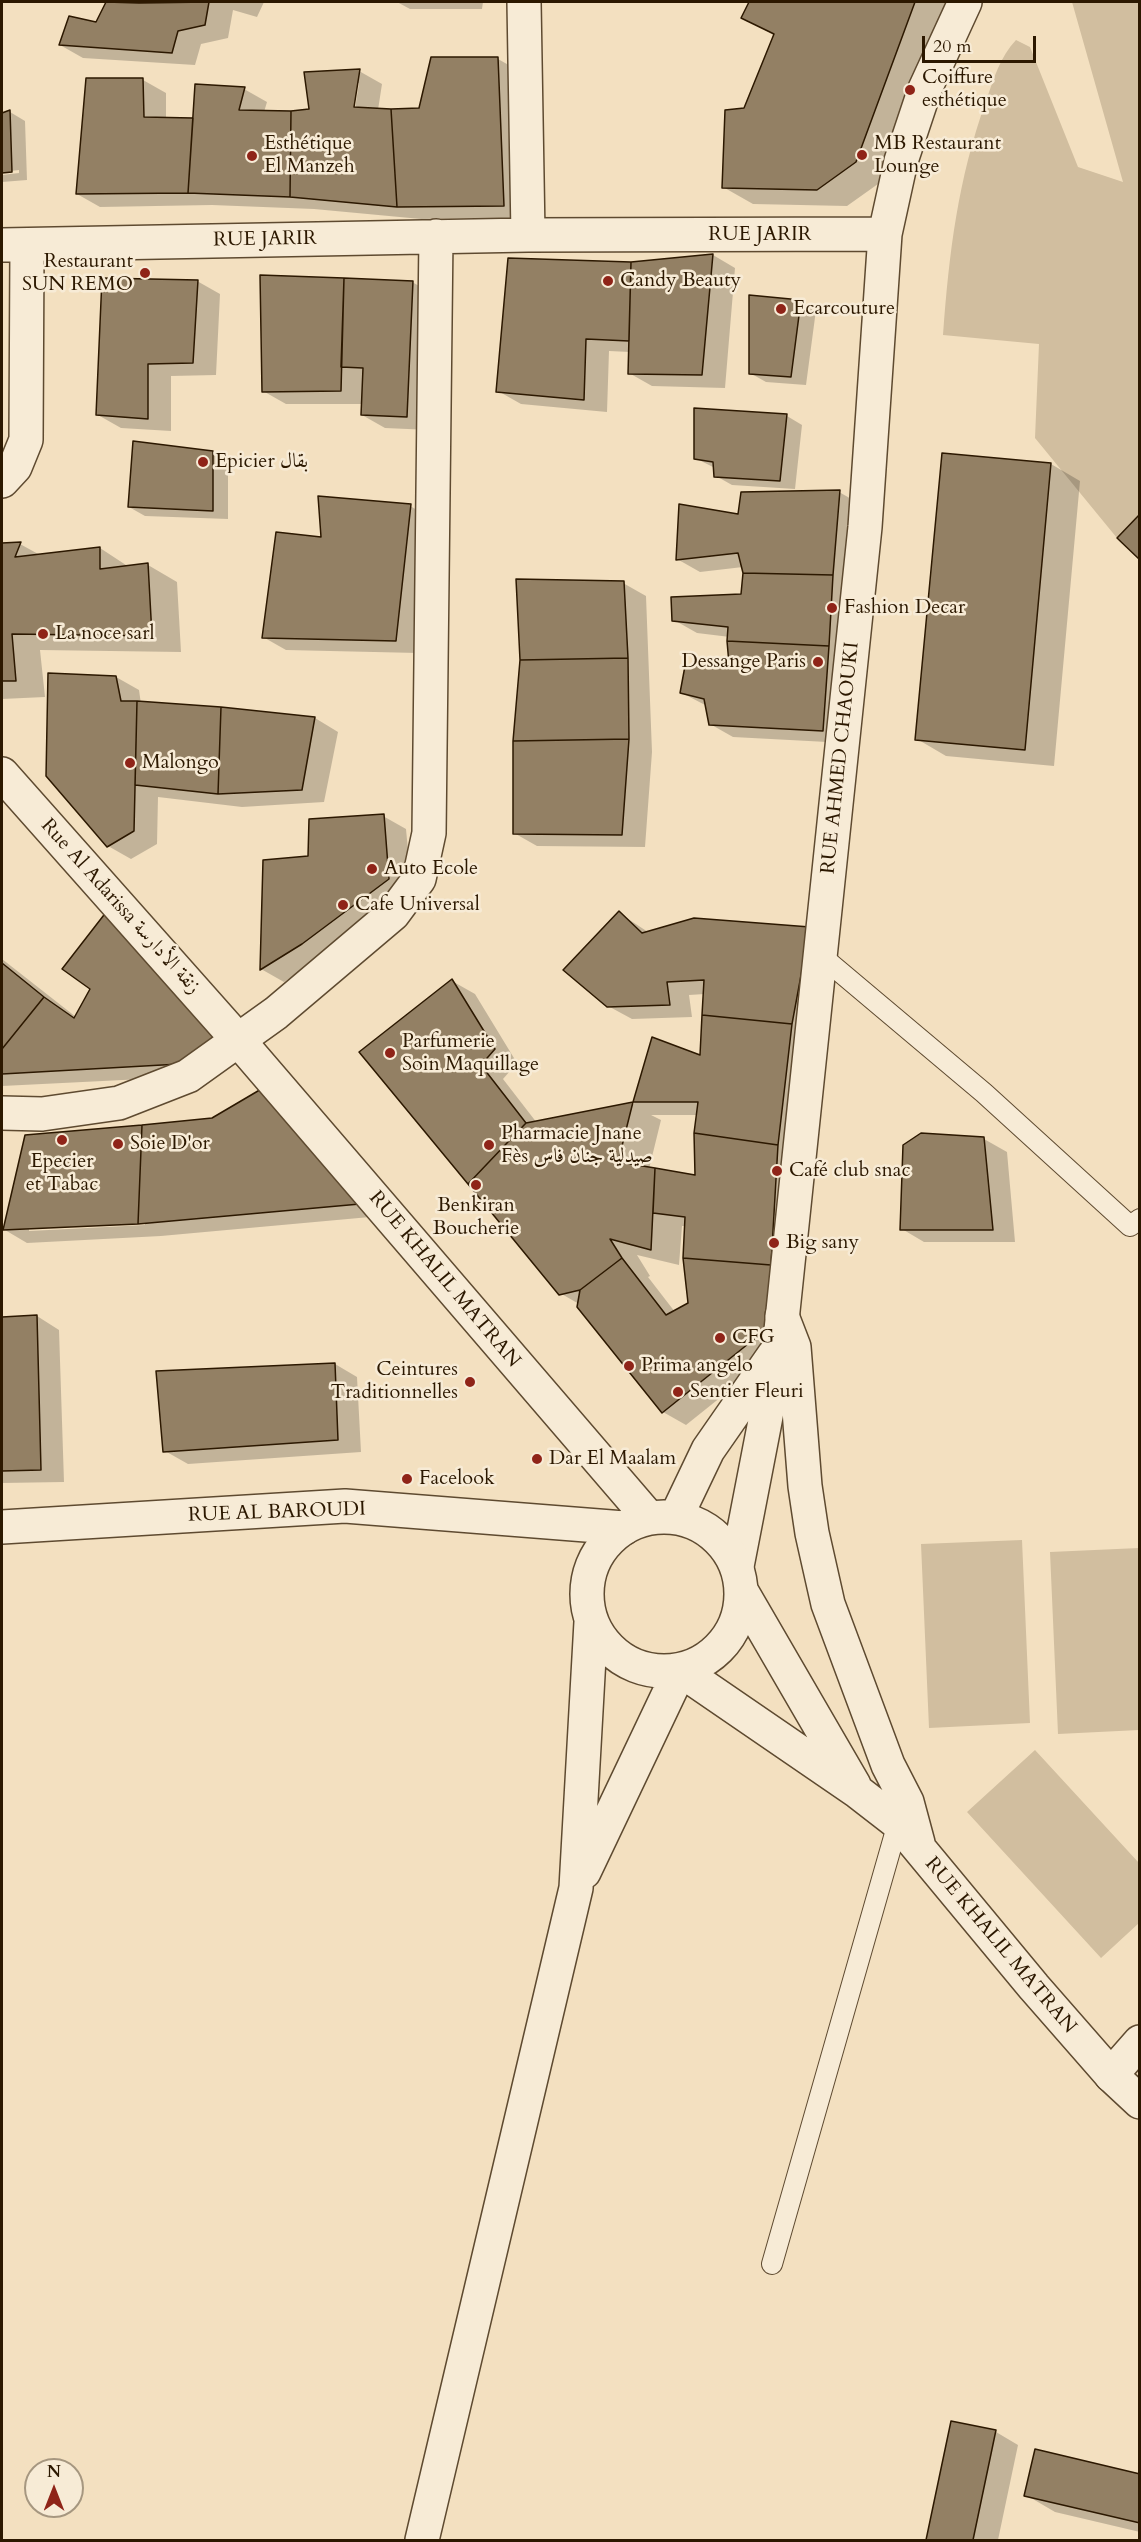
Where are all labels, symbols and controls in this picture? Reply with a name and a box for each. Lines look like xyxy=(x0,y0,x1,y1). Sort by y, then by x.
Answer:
scale bar xyxy=(925,24,1039,62)
text: 20 m xyxy=(933,34,972,59)
place label: Coiffure esthétique xyxy=(922,66,1007,113)
marker: Coiffure esthétique xyxy=(903,83,917,97)
place label: Esthétique El Manzeh xyxy=(264,132,355,179)
place label: MB Restaurant Lounge xyxy=(874,132,1001,179)
marker: MB Restaurant Lounge xyxy=(855,148,869,162)
marker: Esthétique El Manzeh xyxy=(245,149,259,163)
street label: RUE JARIR xyxy=(708,223,812,247)
street label: RUE JARIR xyxy=(213,227,317,253)
place label: Restaurant SUN REMO xyxy=(22,250,133,297)
marker: Restaurant SUN REMO xyxy=(138,266,152,280)
place label: Candy Beauty xyxy=(620,269,741,293)
marker: Candy Beauty xyxy=(601,274,615,288)
place label: Ecarcouture xyxy=(793,297,895,321)
marker: Ecarcouture xyxy=(774,302,788,316)
place label: Epicier بقال xyxy=(215,450,308,474)
marker: Epicier بقال xyxy=(196,455,210,469)
place label: Fashion Decar xyxy=(844,596,965,620)
marker: Fashion Decar xyxy=(825,601,839,615)
place label: La noce sarl xyxy=(55,622,155,646)
marker: La noce sarl xyxy=(36,627,50,641)
street label: RUE AHMED CHAOUKI xyxy=(817,641,865,875)
place label: Dessange Paris xyxy=(682,650,806,674)
marker: Dessange Paris xyxy=(811,655,825,669)
place label: Malongo xyxy=(142,751,219,775)
marker: Malongo xyxy=(123,756,137,770)
street label: Rue Al Adarissa زنقة الأدارسة xyxy=(35,814,205,1000)
place label: Auto Ecole xyxy=(384,857,478,881)
marker: Auto Ecole xyxy=(365,862,379,876)
place label: Cafe Universal xyxy=(355,893,480,917)
marker: Cafe Universal xyxy=(336,898,350,912)
place label: Parfumerie Soin Maquillage xyxy=(402,1030,539,1077)
marker: Parfumerie Soin Maquillage xyxy=(383,1046,397,1060)
place label: Pharmacie Jnane Fès صيدلية جنان فاس xyxy=(501,1122,653,1169)
place label: Soie D'or xyxy=(130,1132,210,1156)
marker: Epecier et Tabac xyxy=(55,1133,69,1147)
marker: Soie D'or xyxy=(111,1137,125,1151)
marker: Pharmacie Jnane Fès صيدلية جنان فاس xyxy=(482,1138,496,1152)
place label: Epecier et Tabac xyxy=(26,1150,98,1197)
place label: Café club snac xyxy=(789,1159,911,1183)
marker: Café club snac xyxy=(770,1164,784,1178)
marker: Benkiran Boucherie xyxy=(469,1178,483,1192)
street label: RUE KHALIL MATRAN xyxy=(363,1187,525,1373)
place label: Benkiran Boucherie xyxy=(433,1194,519,1241)
place label: Big sany xyxy=(786,1231,859,1255)
marker: Big sany xyxy=(767,1236,781,1250)
place label: CFG xyxy=(732,1326,775,1350)
marker: CFG xyxy=(713,1331,727,1345)
place label: Prima angelo xyxy=(641,1354,753,1378)
place label: Ceintures Traditionnelles xyxy=(331,1358,458,1405)
marker: Prima angelo xyxy=(622,1359,636,1373)
marker: Ceintures Traditionnelles xyxy=(463,1375,477,1389)
place label: Sentier Fleuri xyxy=(690,1380,804,1404)
marker: Sentier Fleuri xyxy=(671,1385,685,1399)
place label: Dar El Maalam xyxy=(549,1447,676,1471)
marker: Dar El Maalam xyxy=(530,1452,544,1466)
place label: Facelook xyxy=(419,1467,495,1491)
marker: Facelook xyxy=(400,1472,414,1486)
street label: RUE AL BAROUDI xyxy=(188,1498,366,1528)
street label: RUE KHALIL MATRAN xyxy=(919,1853,1081,2039)
north arrow xyxy=(24,2458,84,2518)
text: N xyxy=(47,2461,61,2483)

